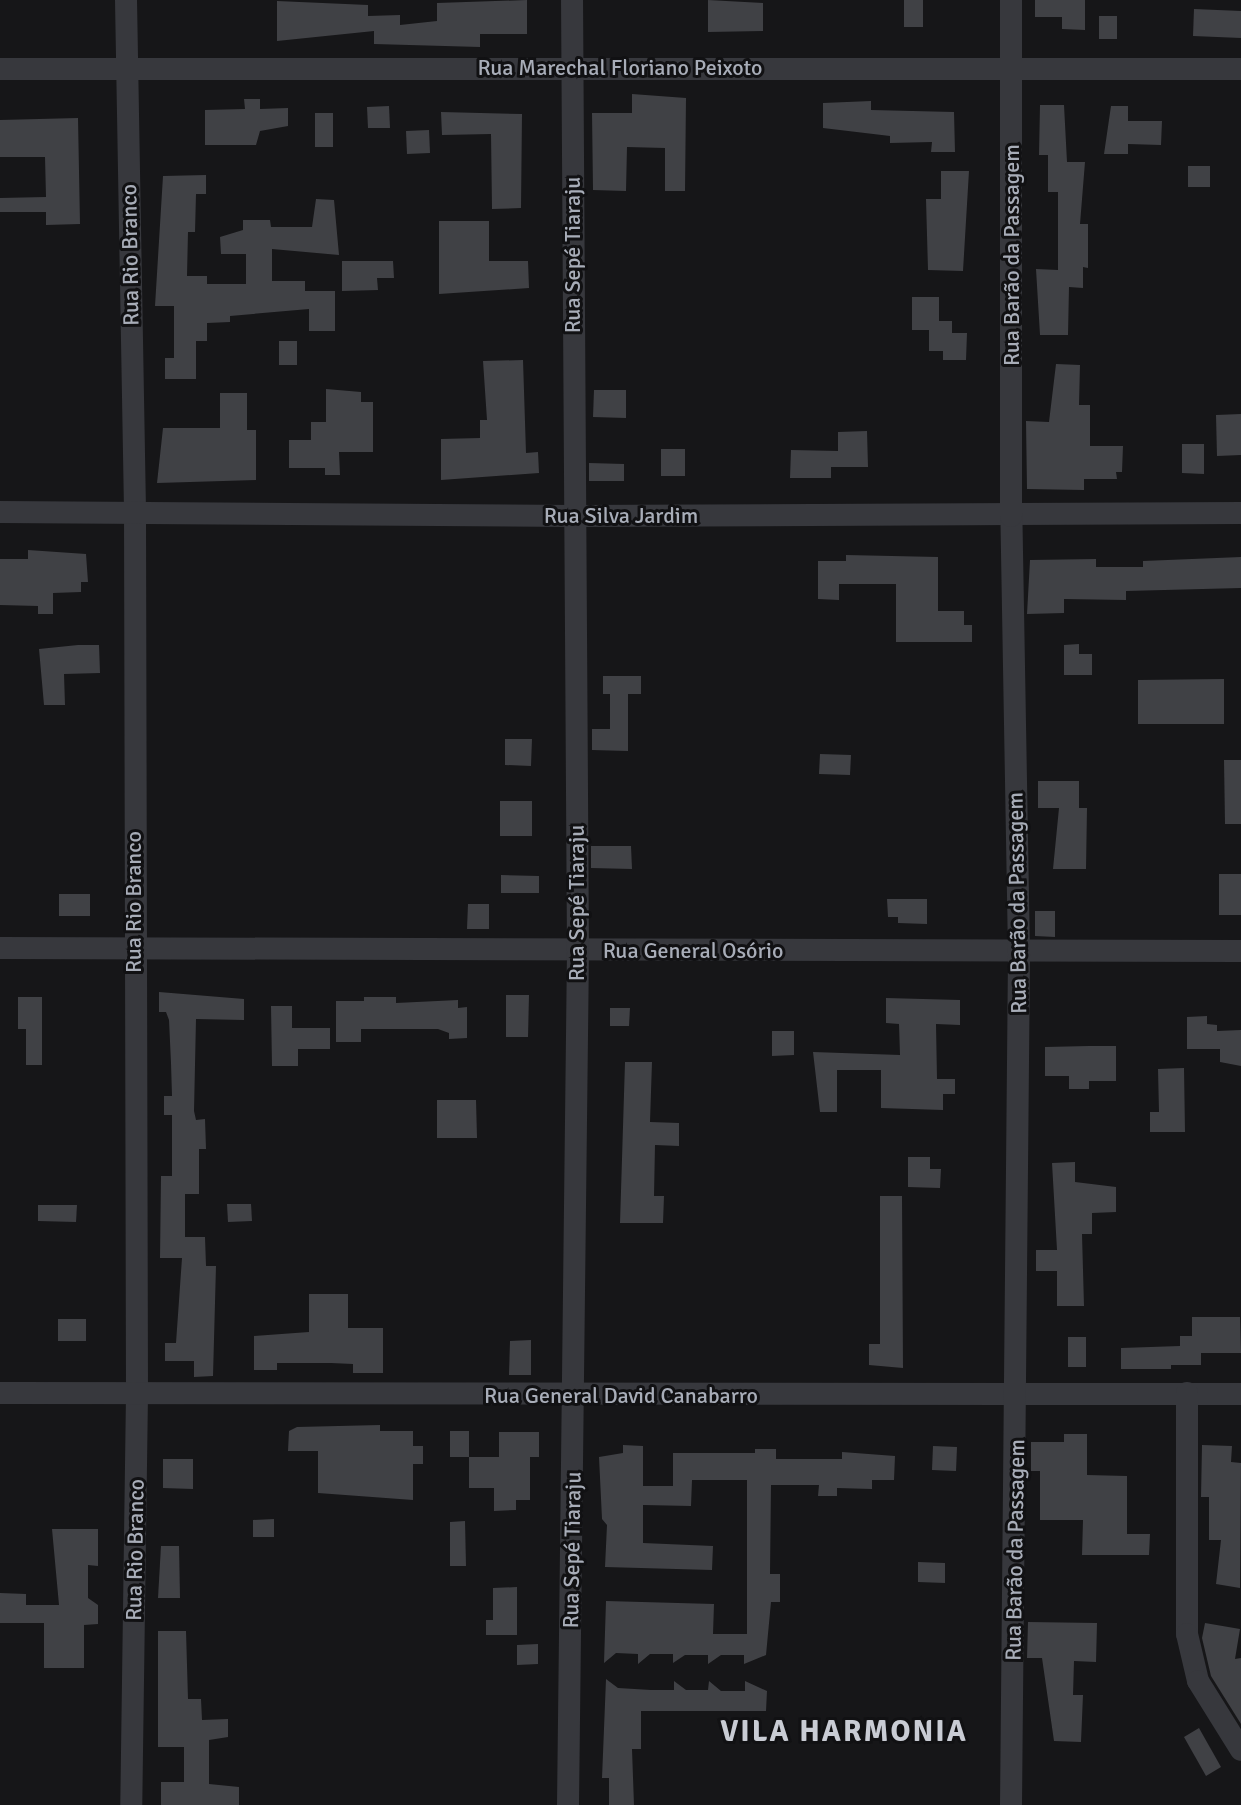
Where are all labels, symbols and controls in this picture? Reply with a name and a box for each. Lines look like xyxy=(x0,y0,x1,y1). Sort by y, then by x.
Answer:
street label: Rua Marechal Floriano Peixoto xyxy=(478,55,762,81)
street label: Rua Barão da Passagem xyxy=(999,144,1025,366)
street label: Rua Sepé Tiaraju xyxy=(560,177,586,333)
street label: Rua Rio Branco xyxy=(116,184,144,326)
street label: Rua Silva Jardim xyxy=(544,503,698,529)
street label: Rua Barão da Passagem xyxy=(1002,792,1032,1014)
street label: Rua Sepé Tiaraju xyxy=(564,825,590,981)
street label: Rua Rio Branco xyxy=(121,831,147,973)
street label: Rua General Osório xyxy=(603,938,783,964)
street label: Rua General David Canabarro xyxy=(484,1383,758,1409)
street label: Rua Barão da Passagem xyxy=(1000,1439,1030,1661)
street label: Rua Sepé Tiaraju xyxy=(557,1471,587,1629)
street label: Rua Rio Branco xyxy=(121,1479,149,1621)
district label: VILA HARMONIA xyxy=(720,1714,968,1750)

